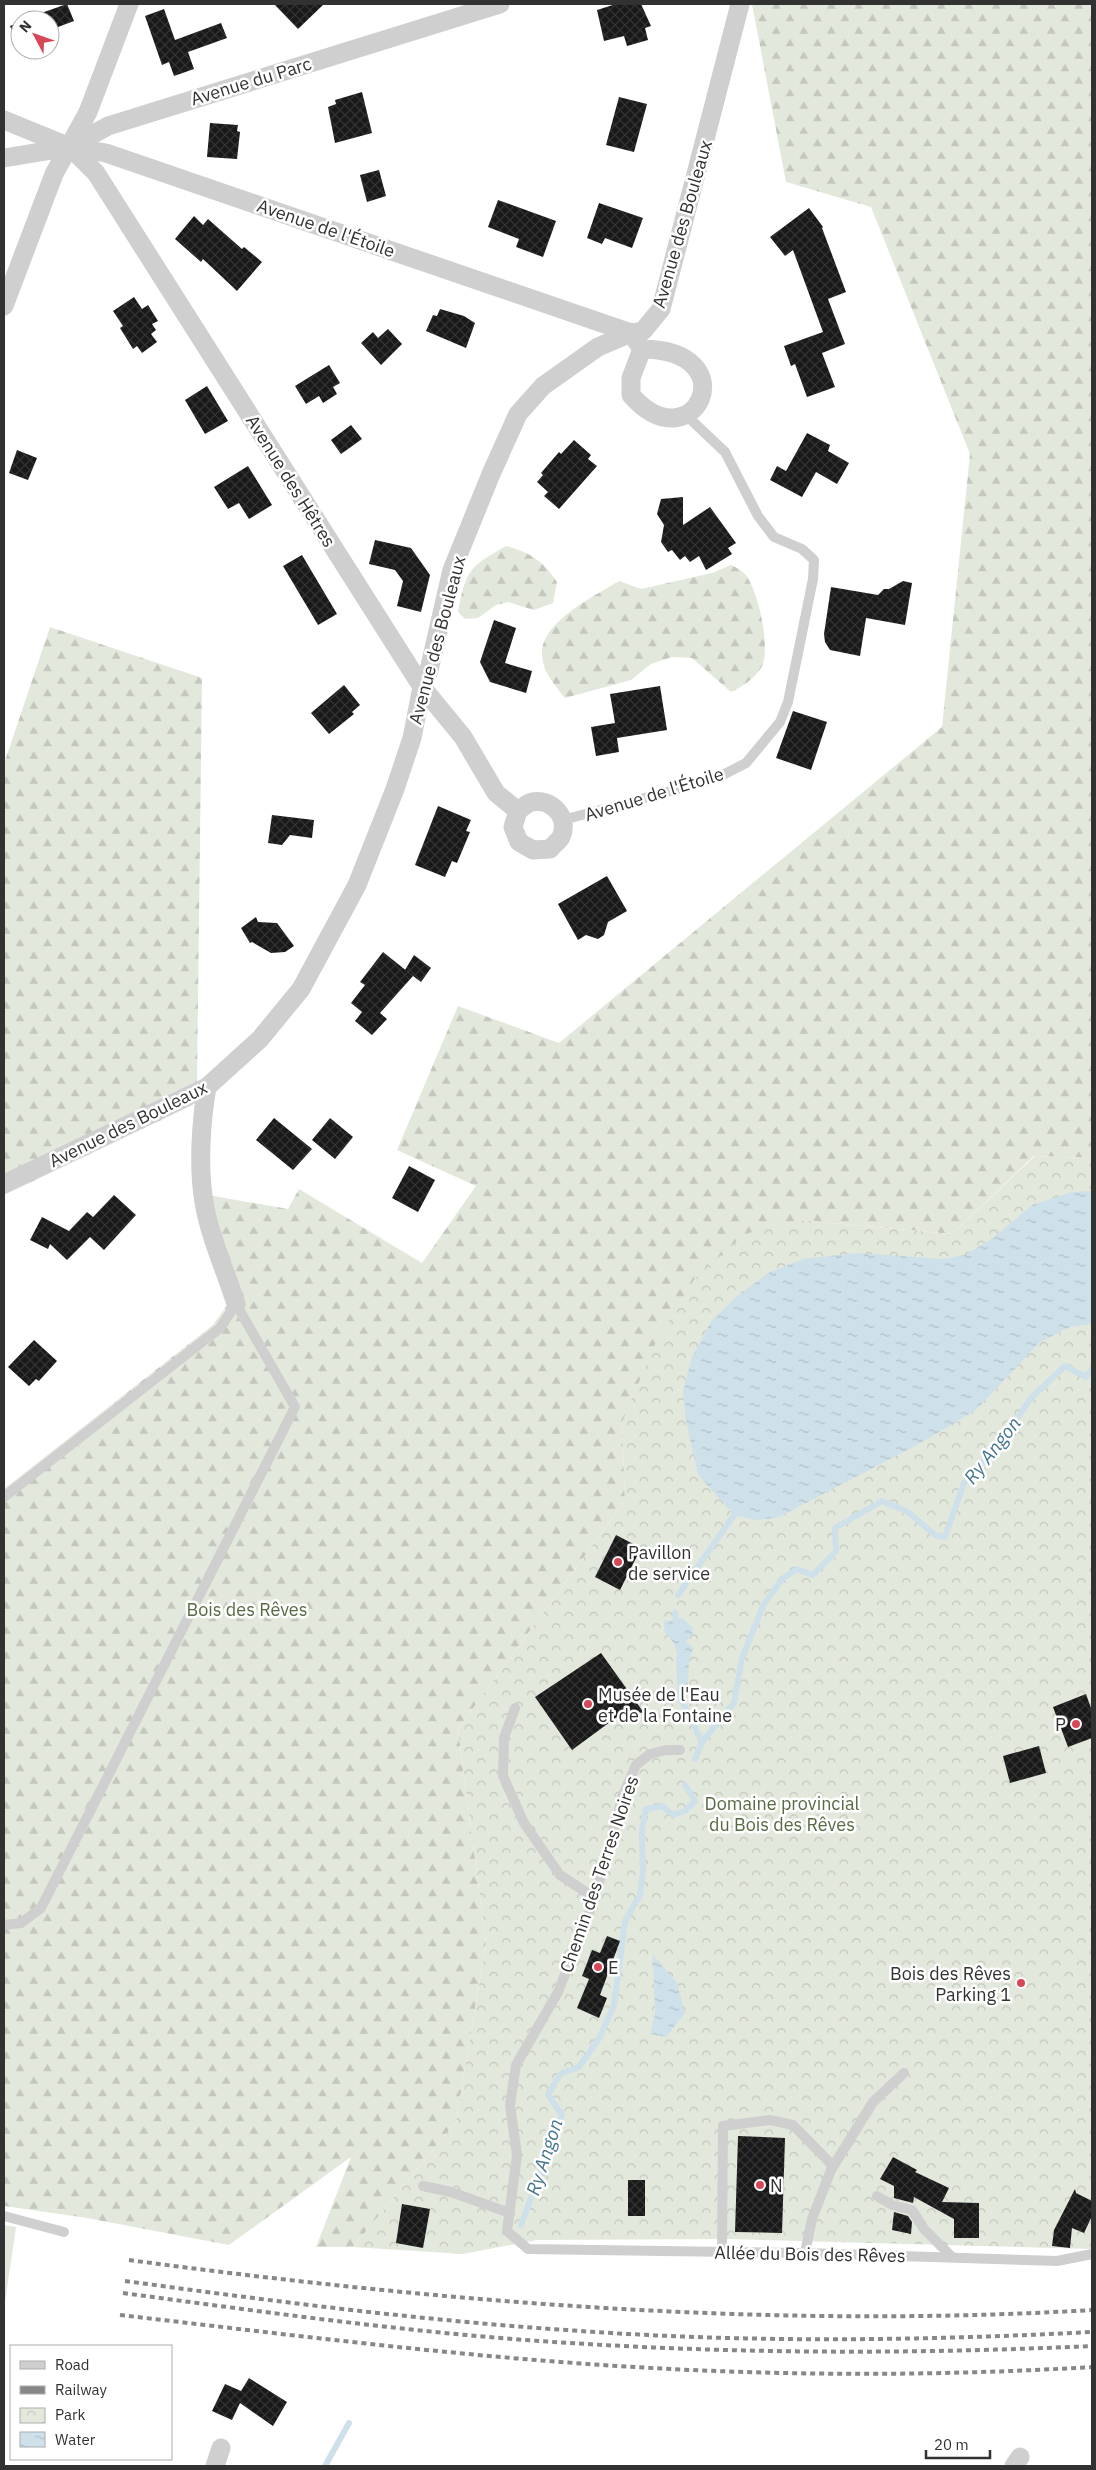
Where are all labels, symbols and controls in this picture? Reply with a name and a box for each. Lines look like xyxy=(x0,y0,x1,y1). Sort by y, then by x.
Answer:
north arrow xyxy=(10,10,60,60)
text: N xyxy=(15,17,35,36)
street label: Avenue du Parc xyxy=(188,52,314,110)
street label: Avenue des Bouleaux xyxy=(647,137,717,311)
street label: Avenue de l'Étoile xyxy=(254,194,398,262)
street label: Avenue des Hêtres xyxy=(241,411,341,551)
street label: Avenue des Bouleaux xyxy=(403,553,471,727)
street label: Avenue de l'Étoile xyxy=(582,762,726,826)
street label: Avenue des Bouleaux xyxy=(45,1076,211,1172)
water label: Ry Angon xyxy=(958,1412,1026,1488)
place label: Pavillon de service xyxy=(628,1541,710,1585)
marker: Pavillon de service xyxy=(612,1556,624,1568)
park label: Bois des Rêves xyxy=(186,1598,308,1621)
place label: Musée de l'Eau et de la Fontaine xyxy=(598,1683,732,1727)
marker: Musée de l'Eau et de la Fontaine xyxy=(582,1698,594,1710)
place label: P xyxy=(1055,1713,1066,1736)
marker: P xyxy=(1070,1718,1082,1730)
street label: Chemin des Terres Noires xyxy=(554,1772,644,1976)
park label: Domaine provincial du Bois des Rêves xyxy=(705,1792,860,1836)
place label: E xyxy=(608,1956,619,1979)
marker: E xyxy=(592,1961,604,1973)
place label: Bois des Rêves Parking 1 xyxy=(890,1962,1011,2006)
marker: Bois des Rêves Parking 1 xyxy=(1015,1977,1027,1989)
water label: Ry Angon xyxy=(520,2116,568,2198)
place label: N xyxy=(770,2174,783,2197)
marker: N xyxy=(754,2179,766,2191)
street label: Allée du Bois des Rêves xyxy=(714,2241,906,2267)
legend xyxy=(10,2345,172,2460)
text: Road xyxy=(55,2355,90,2374)
text: Railway xyxy=(55,2380,108,2399)
text: Park xyxy=(55,2405,85,2424)
scale bar xyxy=(926,2428,990,2460)
text: Water xyxy=(55,2430,96,2449)
text: 20 m xyxy=(934,2435,969,2454)

